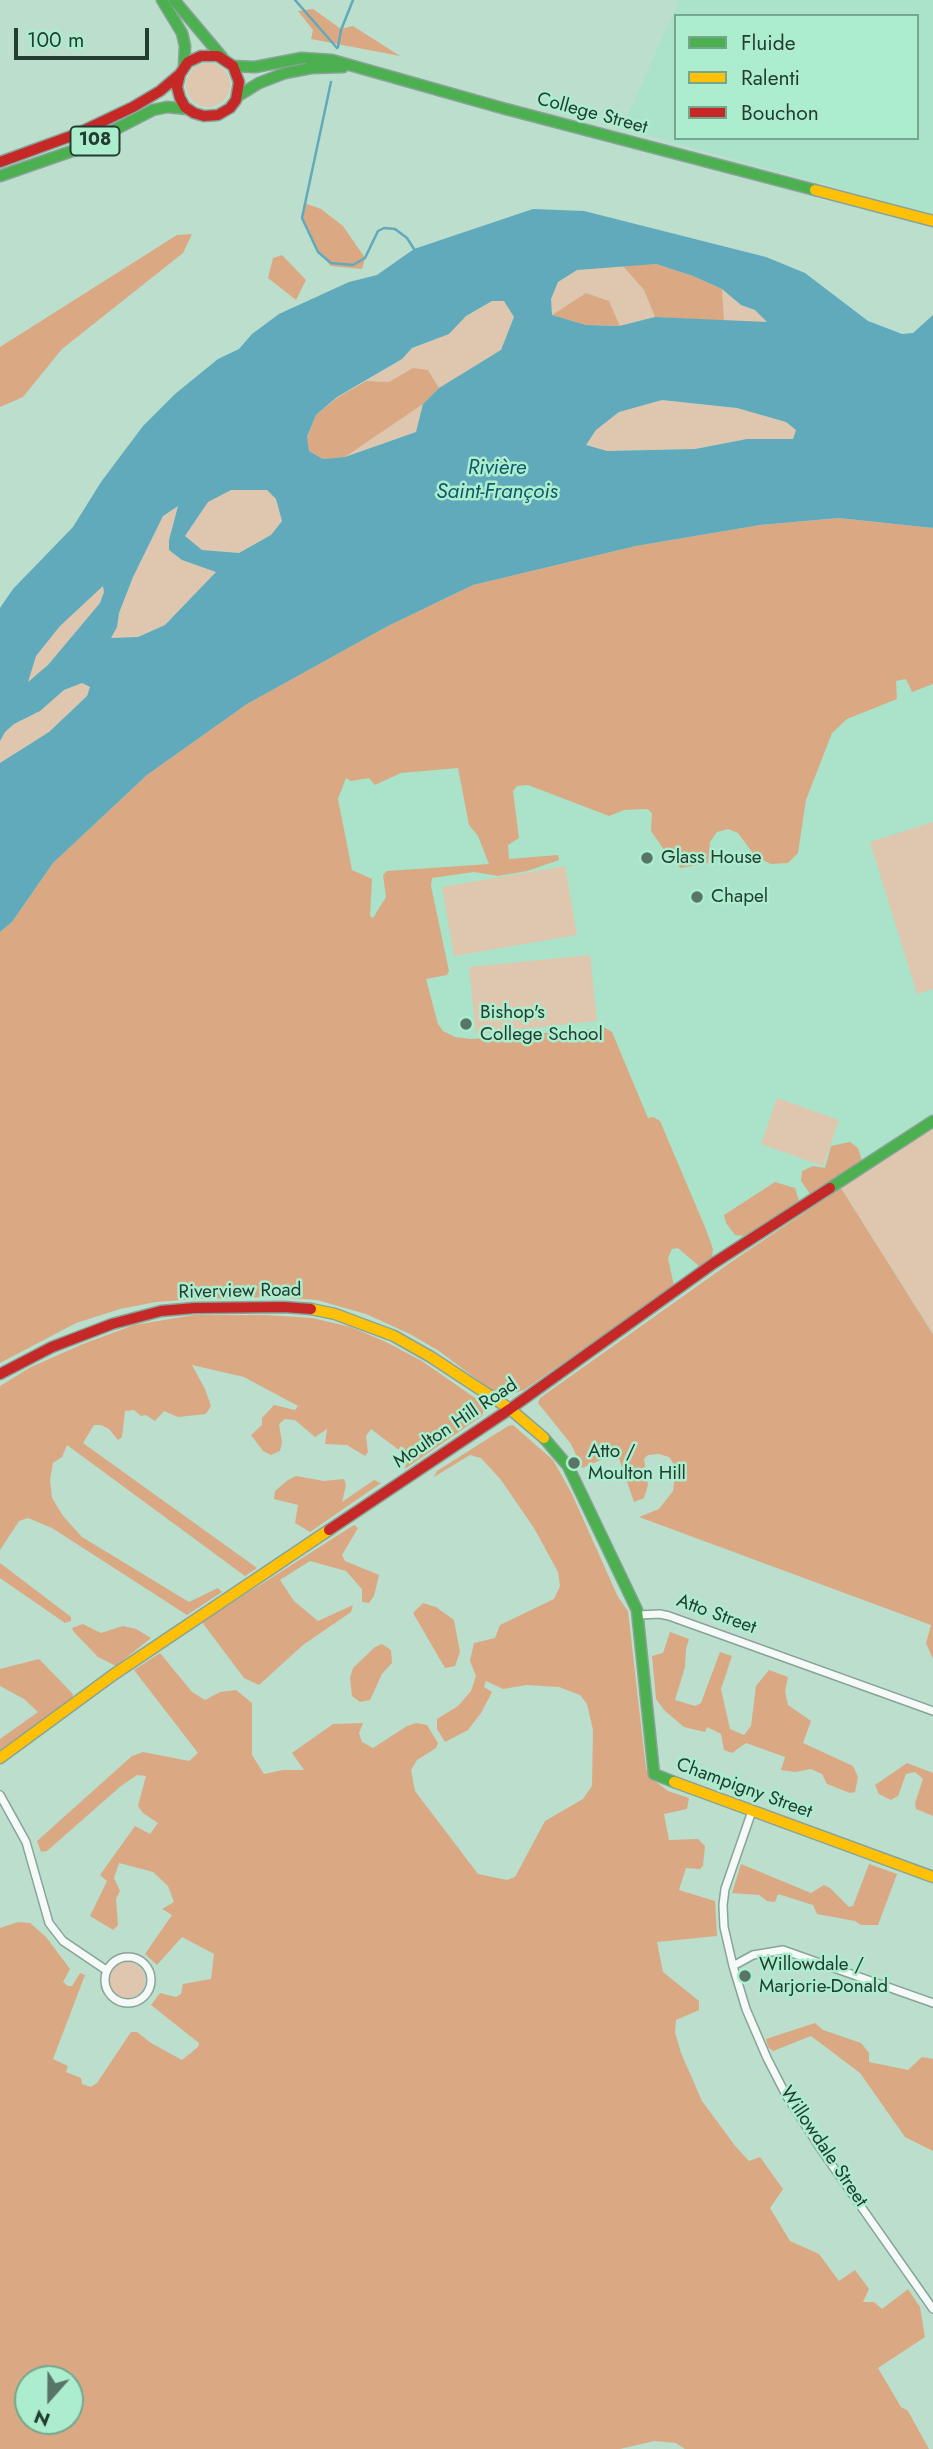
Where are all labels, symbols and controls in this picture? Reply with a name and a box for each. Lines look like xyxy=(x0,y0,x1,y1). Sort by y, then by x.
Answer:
scale bar xyxy=(18,14,152,58)
legend xyxy=(674,14,919,140)
text: 100 m xyxy=(27,25,84,55)
text: Fluide xyxy=(741,28,796,58)
text: Ralenti xyxy=(741,63,800,93)
street label: College Street xyxy=(534,88,650,140)
text: Bouchon xyxy=(741,98,819,128)
road number: 108 xyxy=(70,126,119,156)
water label: Rivière Saint-François xyxy=(436,456,558,506)
place label: Glass House xyxy=(661,847,762,869)
marker: Glass House xyxy=(639,850,655,866)
place label: Chapel xyxy=(711,886,768,908)
marker: Chapel xyxy=(689,889,705,905)
place label: Bishop's College School xyxy=(480,1002,603,1046)
marker: Bishop's College School xyxy=(458,1016,474,1032)
street label: Riverview Road xyxy=(178,1280,302,1304)
street label: Moulton Hill Road xyxy=(390,1374,522,1474)
place label: Atto / Moulton Hill xyxy=(588,1441,686,1485)
marker: Atto / Moulton Hill xyxy=(566,1455,582,1471)
street label: Atto Street xyxy=(673,1590,759,1640)
street label: Champigny Street xyxy=(673,1754,815,1824)
place label: Willowdale / Marjorie-Donald xyxy=(759,1954,888,1998)
marker: Willowdale / Marjorie-Donald xyxy=(737,1968,753,1984)
street label: Willowdale Street xyxy=(774,2082,872,2212)
north arrow xyxy=(14,2365,84,2435)
text: N xyxy=(30,2403,54,2434)

